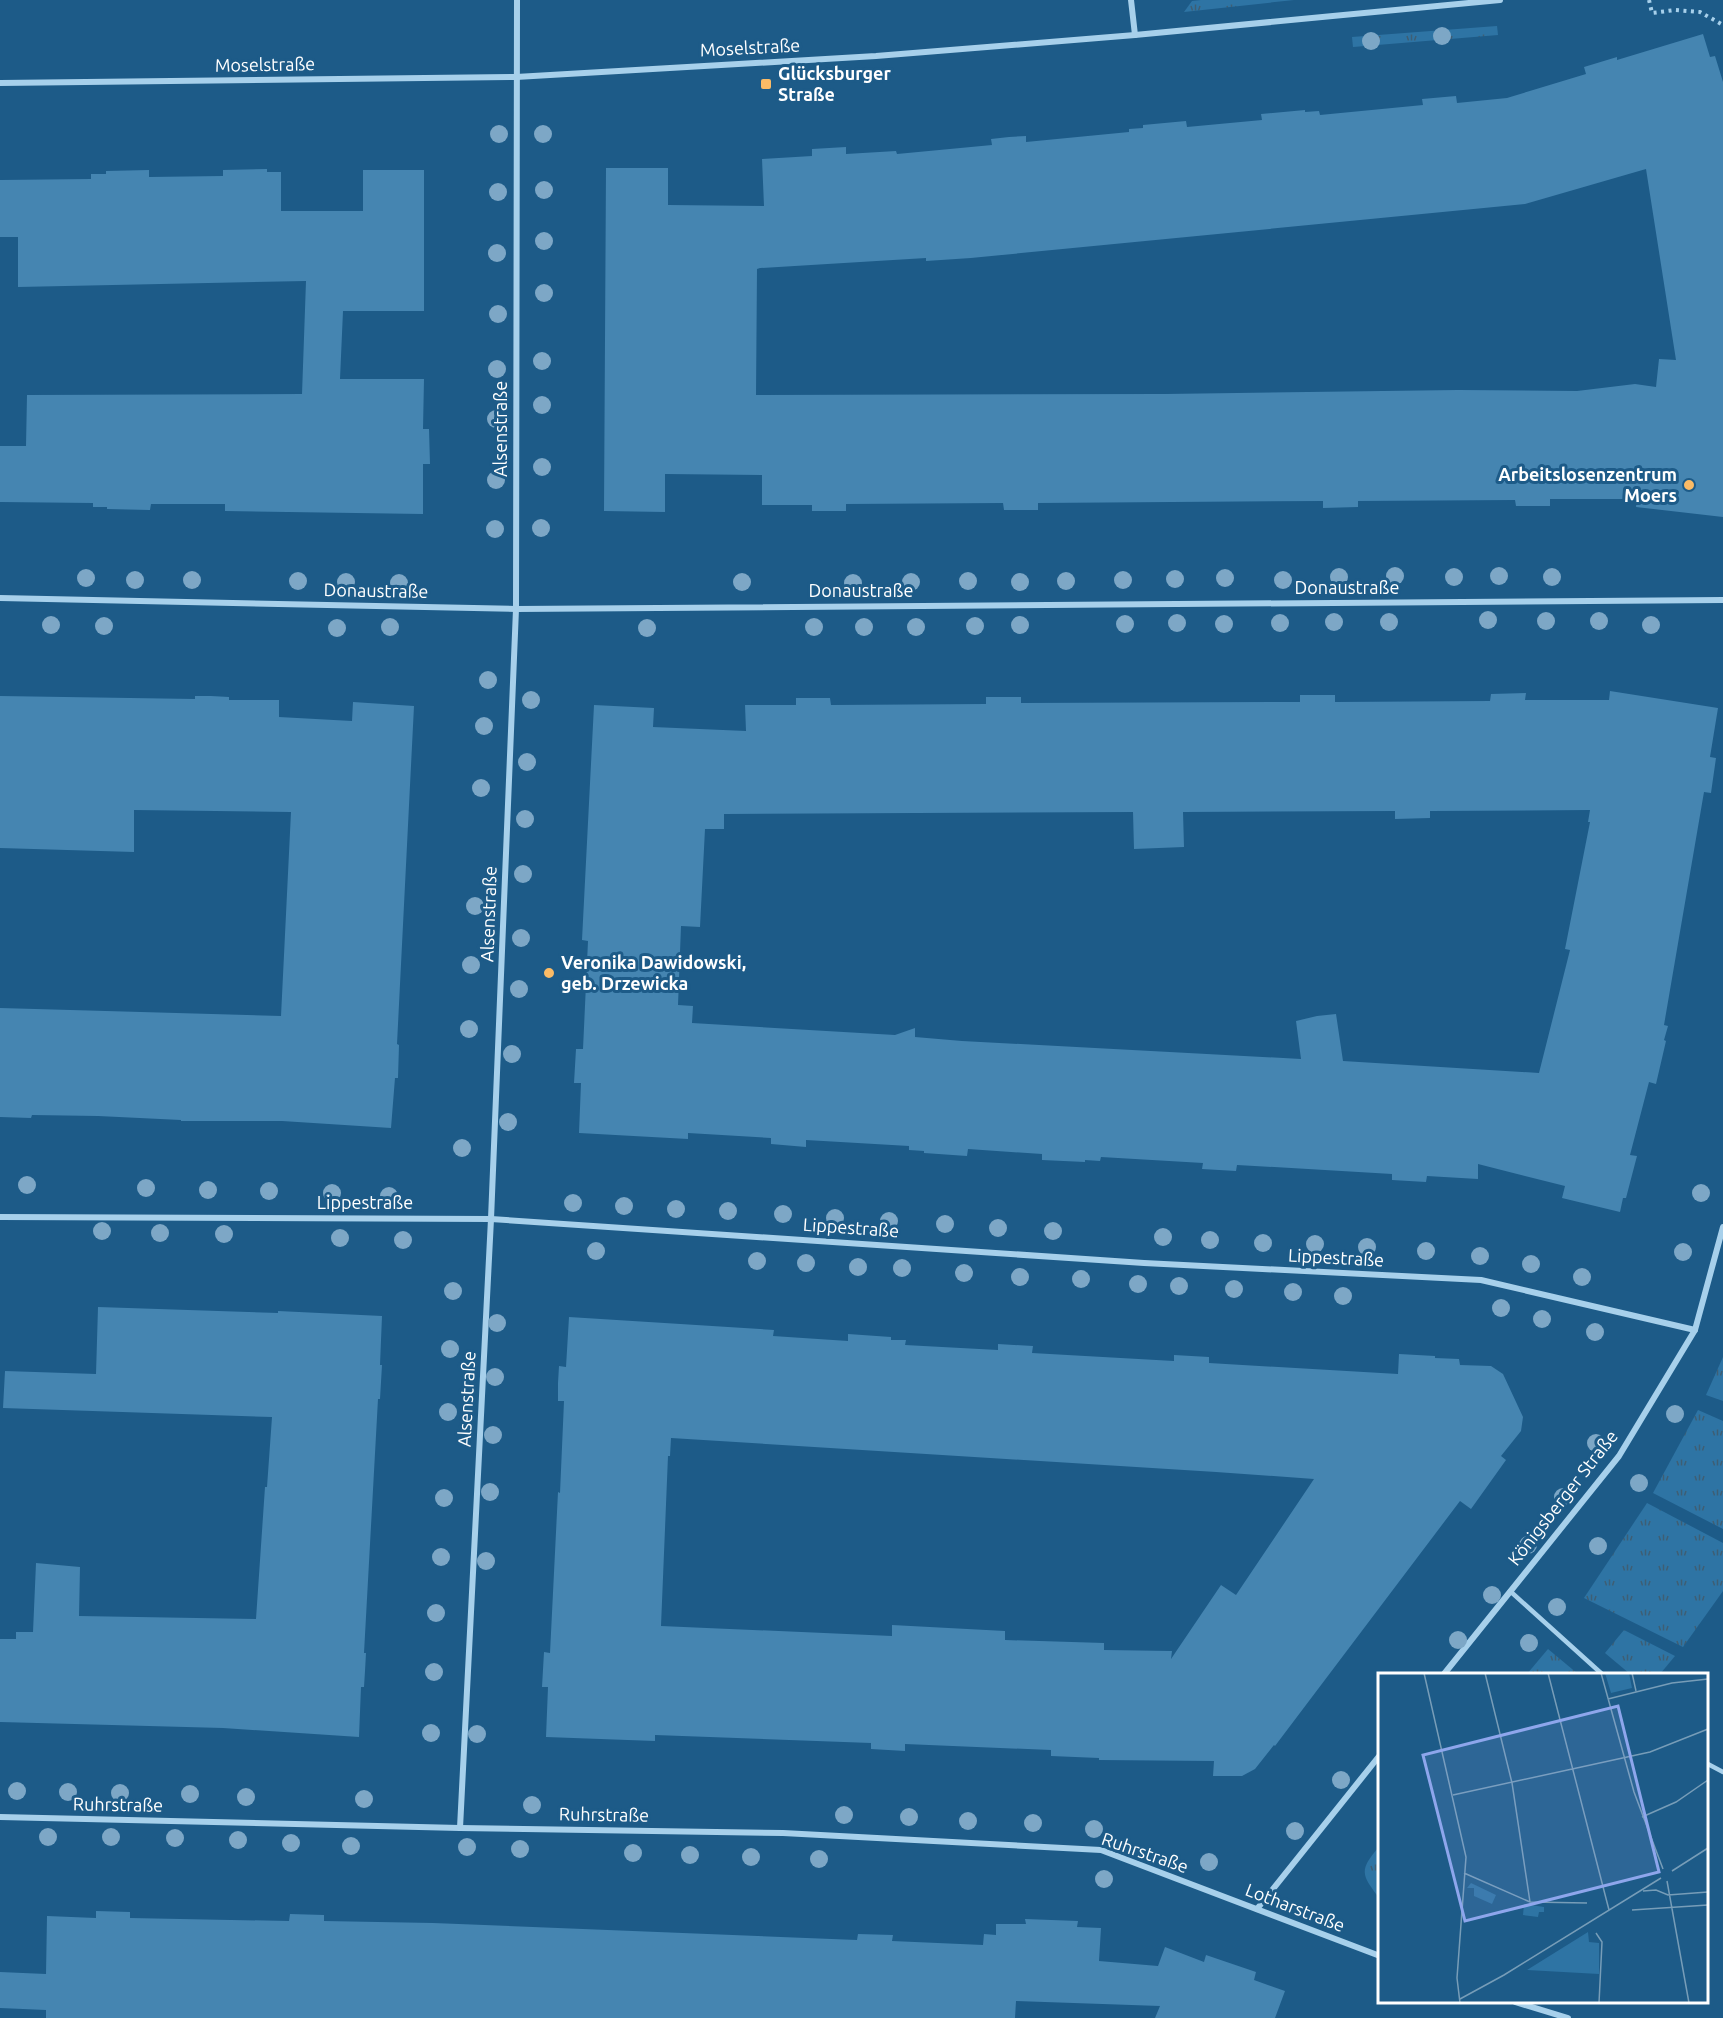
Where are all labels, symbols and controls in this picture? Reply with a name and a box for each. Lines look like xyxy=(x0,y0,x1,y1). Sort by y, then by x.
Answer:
street label: Moselstraße xyxy=(699,34,801,60)
street label: Moselstraße xyxy=(215,53,315,75)
place label: Glücksburger Straße xyxy=(778,63,891,104)
marker: Glücksburger Straße xyxy=(759,77,773,91)
street label: Alsenstraße xyxy=(490,381,510,477)
place label: Arbeitslosenzentrum Moers xyxy=(1498,464,1677,505)
marker: Arbeitslosenzentrum Moers xyxy=(1682,478,1696,492)
street label: Donaustraße xyxy=(1295,577,1399,597)
street label: Donaustraße xyxy=(323,579,429,601)
street label: Donaustraße xyxy=(809,580,913,600)
street label: Alsenstraße xyxy=(476,866,500,962)
place label: Veronika Dawidowski, geb. Drzewicka xyxy=(561,952,746,993)
marker: Veronika Dawidowski, geb. Drzewicka xyxy=(542,966,556,980)
street label: Lippestraße xyxy=(317,1192,413,1212)
street label: Lippestraße xyxy=(802,1214,900,1240)
street label: Lippestraße xyxy=(1287,1244,1385,1270)
street label: Alsenstraße xyxy=(453,1350,479,1447)
street label: Königsberger Straße xyxy=(1503,1426,1621,1569)
inset map xyxy=(1378,1673,1708,2003)
street label: Ruhrstraße xyxy=(73,1793,163,1815)
street label: Ruhrstraße xyxy=(559,1803,649,1825)
street label: Ruhrstraße xyxy=(1099,1828,1191,1876)
street label: Lotharstraße xyxy=(1243,1879,1348,1935)

